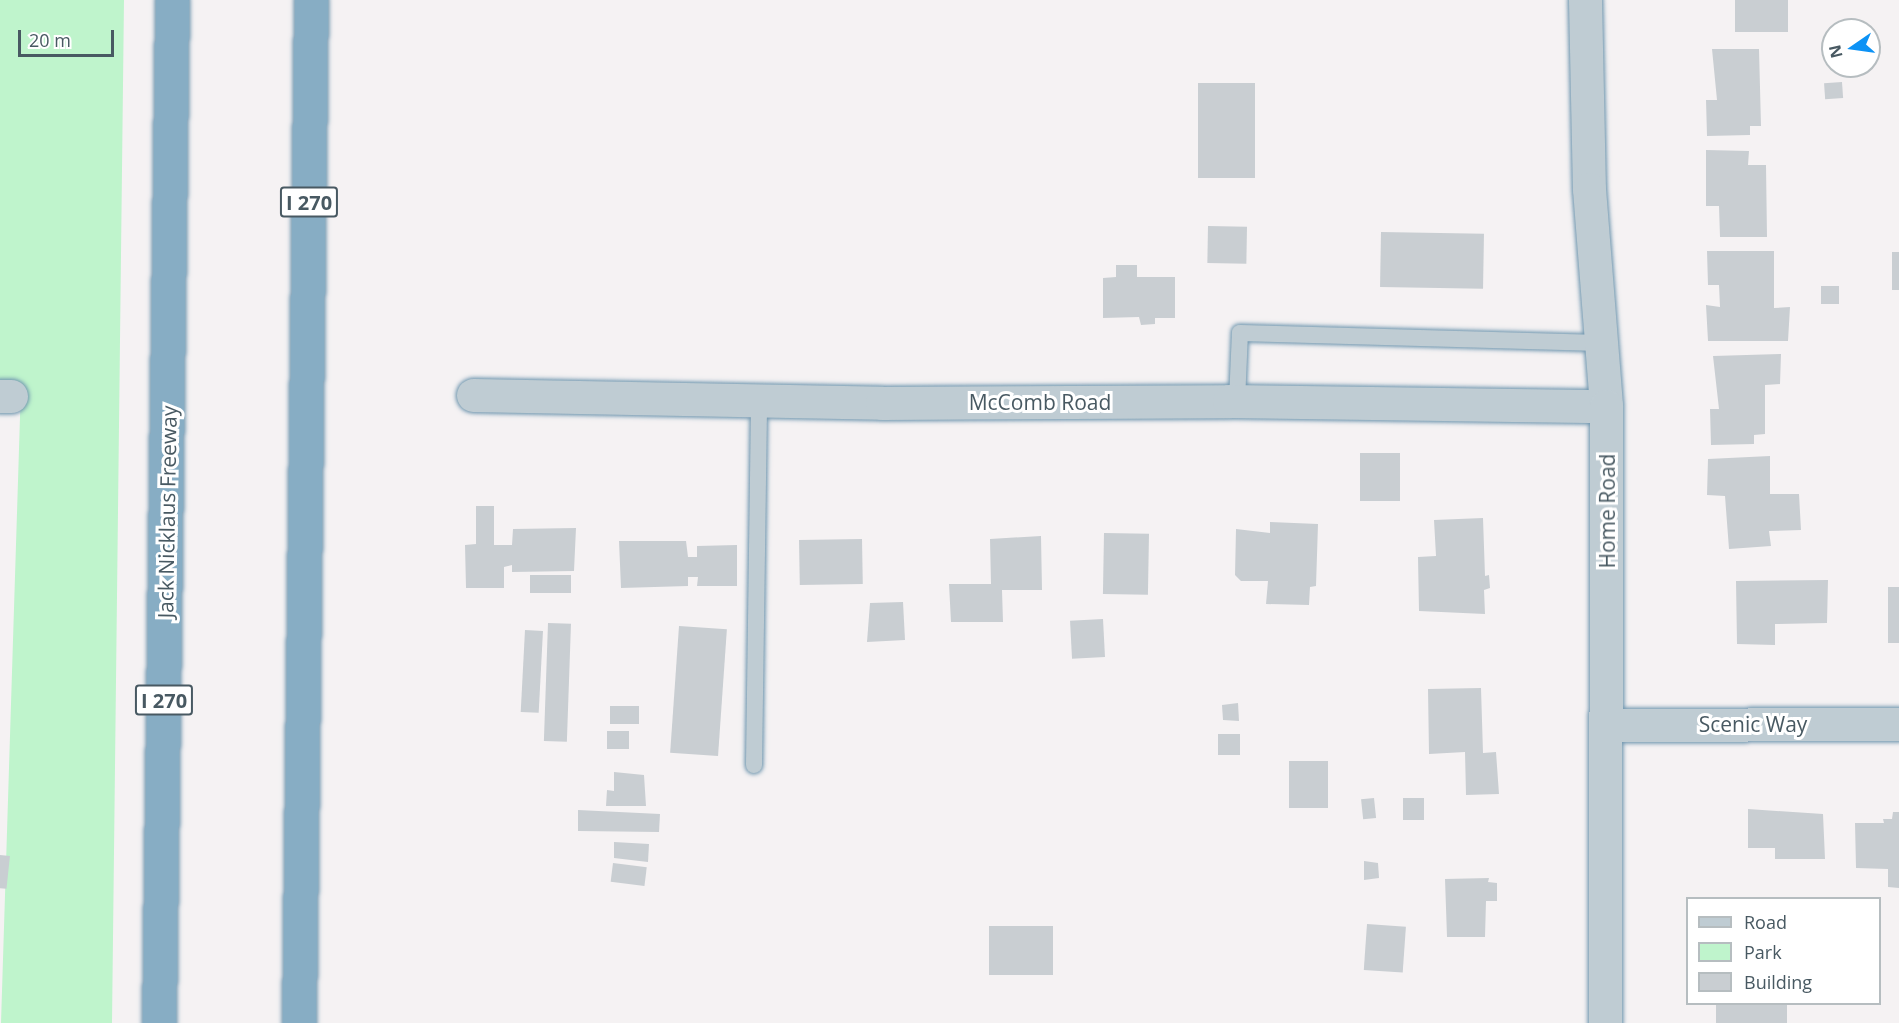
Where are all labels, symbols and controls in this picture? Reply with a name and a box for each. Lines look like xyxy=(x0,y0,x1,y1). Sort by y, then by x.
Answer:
scale bar xyxy=(21,18,117,56)
north arrow xyxy=(1821,18,1881,78)
text: 20 m xyxy=(29,28,71,52)
text: N xyxy=(1823,43,1848,60)
road number: I 270 xyxy=(279,185,339,219)
street label: McComb Road xyxy=(969,389,1111,415)
street label: Jack Nicklaus Freeway xyxy=(153,405,181,619)
street label: Home Road xyxy=(1594,454,1620,568)
road number: I 270 xyxy=(134,683,194,717)
street label: Scenic Way xyxy=(1699,711,1807,737)
legend xyxy=(1686,897,1881,1005)
text: Road xyxy=(1744,910,1787,934)
text: Park xyxy=(1744,940,1782,964)
text: Building xyxy=(1744,970,1812,994)

